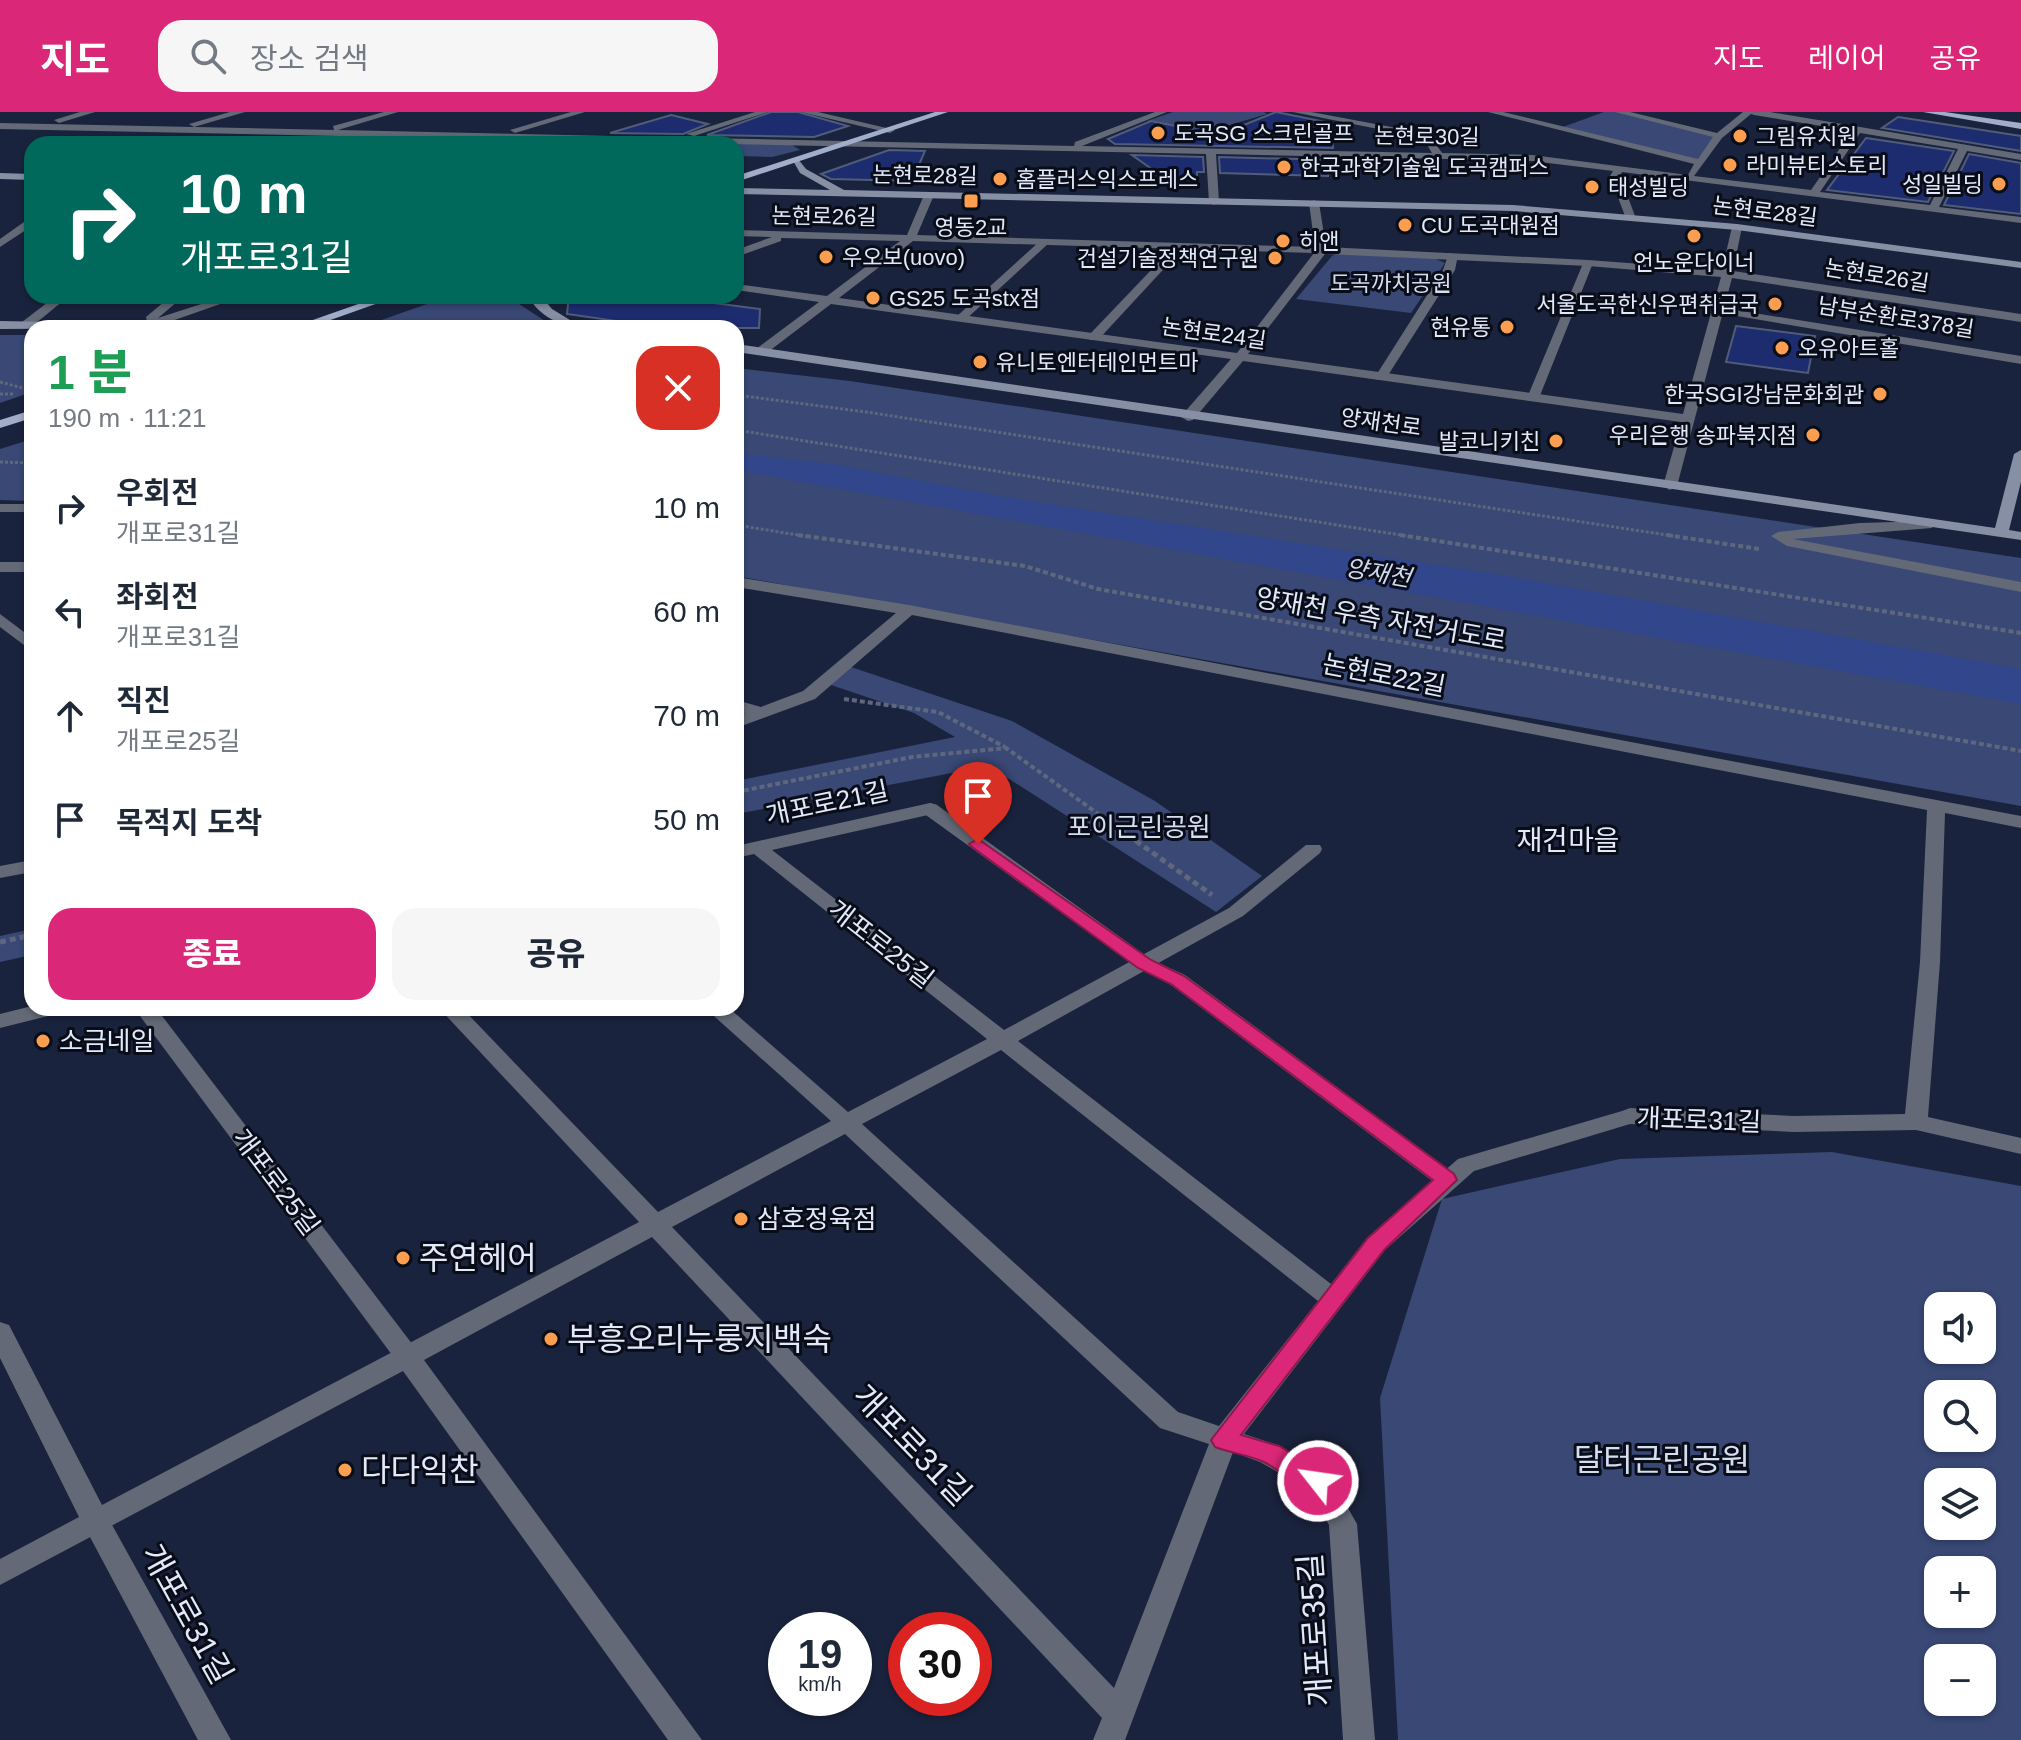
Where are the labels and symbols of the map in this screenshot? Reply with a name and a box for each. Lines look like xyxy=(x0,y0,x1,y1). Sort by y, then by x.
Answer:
place label: 도곡SG 스크린골프 xyxy=(1174,121,1354,146)
street label: 논현로30길 xyxy=(1374,123,1480,150)
marker: 도곡SG 스크린골프 xyxy=(1149,124,1167,142)
place label: 그림유치원 xyxy=(1756,124,1857,149)
marker: 그림유치원 xyxy=(1731,127,1749,145)
place label: 라미뷰티스토리 xyxy=(1746,153,1888,178)
place label: 한국과학기술원 도곡캠퍼스 xyxy=(1300,155,1549,180)
marker: 라미뷰티스토리 xyxy=(1721,156,1739,174)
marker: 한국과학기술원 도곡캠퍼스 xyxy=(1275,158,1293,176)
street label: 논현로28길 xyxy=(872,162,978,189)
place label: 홈플러스익스프레스 xyxy=(1016,167,1198,192)
marker: 홈플러스익스프레스 xyxy=(991,170,1009,188)
place label: 성일빌딩 xyxy=(1902,172,1983,197)
place label: 태성빌딩 xyxy=(1608,175,1689,200)
marker: 성일빌딩 xyxy=(1990,175,2008,193)
marker: 태성빌딩 xyxy=(1583,178,1601,196)
marker: 영동2교 xyxy=(962,192,980,210)
street label: 논현로28길 xyxy=(1711,193,1819,230)
street label: 논현로26길 xyxy=(771,203,877,230)
place label: CU 도곡대원점 xyxy=(1421,213,1560,238)
place label: 영동2교 xyxy=(935,215,1007,240)
marker: CU 도곡대원점 xyxy=(1396,216,1414,234)
marker: 언노운다이너 xyxy=(1685,227,1703,245)
place label: 히앤 xyxy=(1299,229,1339,254)
marker: 히앤 xyxy=(1274,232,1292,250)
place label: 우오보(uovo) xyxy=(842,245,965,270)
place label: 건설기술정책연구원 xyxy=(1077,246,1259,271)
marker: 우오보(uovo) xyxy=(817,248,835,266)
marker: 건설기술정책연구원 xyxy=(1266,249,1284,267)
place label: 언노운다이너 xyxy=(1633,250,1755,275)
street label: 논현로26길 xyxy=(1823,255,1931,296)
park label: 도곡까치공원 xyxy=(1330,271,1452,296)
place label: GS25 도곡stx점 xyxy=(889,286,1040,311)
marker: GS25 도곡stx점 xyxy=(864,289,882,307)
place label: 서울도곡한신우편취급국 xyxy=(1536,292,1759,317)
street label: 남부순환로378길 xyxy=(1816,293,1976,342)
marker: 서울도곡한신우편취급국 xyxy=(1766,295,1784,313)
street label: 논현로24길 xyxy=(1160,314,1268,353)
place label: 현유통 xyxy=(1430,315,1491,340)
marker: 현유통 xyxy=(1498,318,1516,336)
place label: 오유아트홀 xyxy=(1798,336,1899,361)
marker: 오유아트홀 xyxy=(1773,339,1791,357)
place label: 유니토엔터테인먼트마 xyxy=(996,350,1198,375)
marker: 유니토엔터테인먼트마 xyxy=(971,353,989,371)
place label: 한국SGI강남문화회관 xyxy=(1664,382,1864,407)
marker: 한국SGI강남문화회관 xyxy=(1871,385,1889,403)
street label: 양재천로 xyxy=(1339,404,1423,441)
place label: 우리은행 송파북지점 xyxy=(1609,423,1797,448)
marker: 우리은행 송파북지점 xyxy=(1804,426,1822,444)
place label: 발코니키친 xyxy=(1439,429,1540,454)
marker: 발코니키친 xyxy=(1547,432,1565,450)
water label: 양재천 xyxy=(1343,553,1416,592)
street label: 양재천 우측 자전거도로 xyxy=(1253,582,1509,656)
street label: 논현로22길 xyxy=(1320,648,1448,702)
pin xyxy=(944,762,1012,844)
street label: 개포로21길 xyxy=(763,775,891,831)
park label: 포이근린공원 xyxy=(1067,812,1211,842)
district label: 재건마을 xyxy=(1516,825,1620,856)
street label: 개포로25길 xyxy=(823,894,939,994)
place label: 소금네일 xyxy=(59,1026,155,1056)
marker: 소금네일 xyxy=(34,1032,52,1050)
street label: 개포로31길 xyxy=(1636,1103,1762,1137)
street label: 개포로25길 xyxy=(227,1123,325,1241)
place label: 삼호정육점 xyxy=(757,1204,877,1234)
marker: 삼호정육점 xyxy=(732,1210,750,1228)
place label: 주연헤어 xyxy=(419,1240,537,1276)
marker: 주연헤어 xyxy=(394,1249,412,1267)
place label: 부흥오리누룽지백숙 xyxy=(567,1321,832,1357)
marker: 부흥오리누룽지백숙 xyxy=(542,1330,560,1348)
street label: 개포로31길 xyxy=(846,1377,978,1513)
position arrow xyxy=(1276,1439,1360,1523)
park label: 달터근린공원 xyxy=(1574,1442,1750,1478)
place label: 다다익찬 xyxy=(361,1452,479,1488)
marker: 다다익찬 xyxy=(336,1461,354,1479)
street label: 개포로31길 xyxy=(134,1538,240,1690)
street label: 개포로35길 xyxy=(1292,1552,1338,1708)
speed limit sign: 30 xyxy=(888,1612,992,1716)

